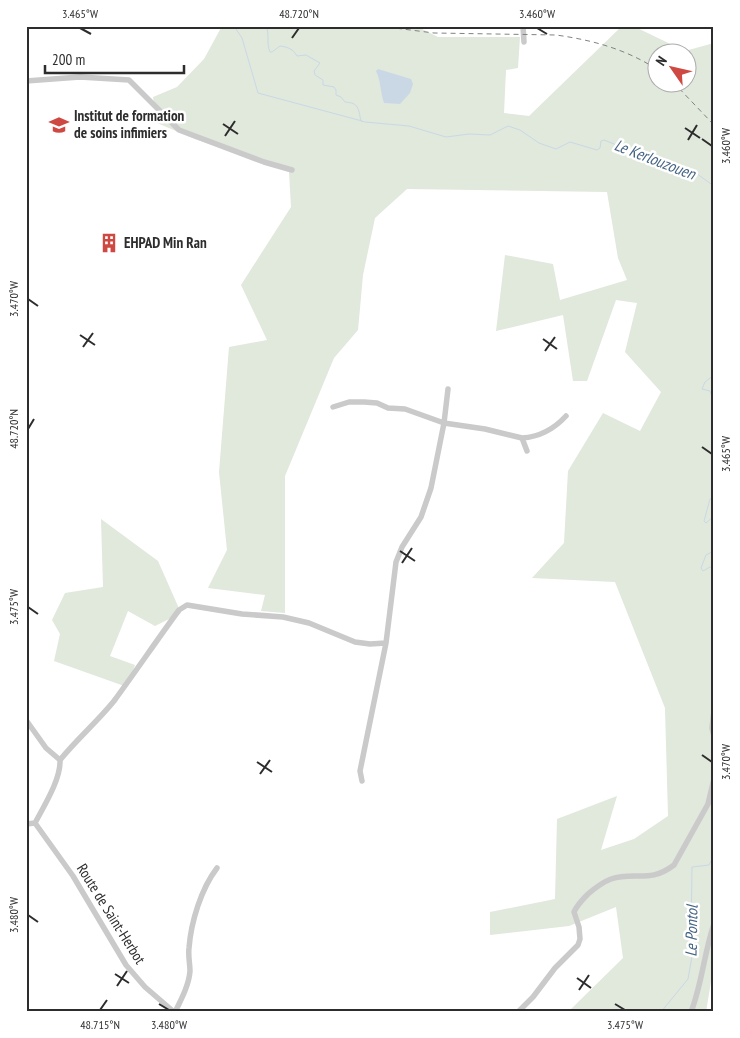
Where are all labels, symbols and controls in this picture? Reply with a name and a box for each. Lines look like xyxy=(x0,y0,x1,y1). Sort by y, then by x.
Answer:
text: 3.465°W xyxy=(62,6,98,21)
text: 48.720°N xyxy=(279,6,319,21)
text: 3.460°W xyxy=(519,6,555,21)
scale bar xyxy=(45,42,184,74)
north arrow xyxy=(648,42,698,92)
text: 200 m xyxy=(52,50,85,69)
text: N xyxy=(652,53,671,69)
place label: Institut de formation de soins infimiers xyxy=(74,106,185,142)
school or university icon: Institut de formation de soins infimiers xyxy=(48,114,70,136)
text: 3.460°W xyxy=(718,128,733,164)
water label: Le Kerlouzouen xyxy=(612,134,699,184)
building icon: EHPAD Min Ran xyxy=(98,232,120,254)
place label: EHPAD Min Ran xyxy=(124,233,207,252)
text: 3.470°W xyxy=(6,281,21,317)
text: 48.720°N xyxy=(6,409,21,449)
text: 3.465°W xyxy=(718,436,733,472)
text: 3.475°W xyxy=(6,589,21,625)
text: 3.470°W xyxy=(718,744,733,780)
street label: Route de Saint-Herbot xyxy=(73,860,150,967)
text: 3.480°W xyxy=(6,897,21,933)
water label: Le Pontol xyxy=(681,904,701,957)
text: 48.715°N xyxy=(80,1017,120,1032)
text: 3.480°W xyxy=(151,1017,187,1032)
text: 3.475°W xyxy=(607,1017,643,1032)

